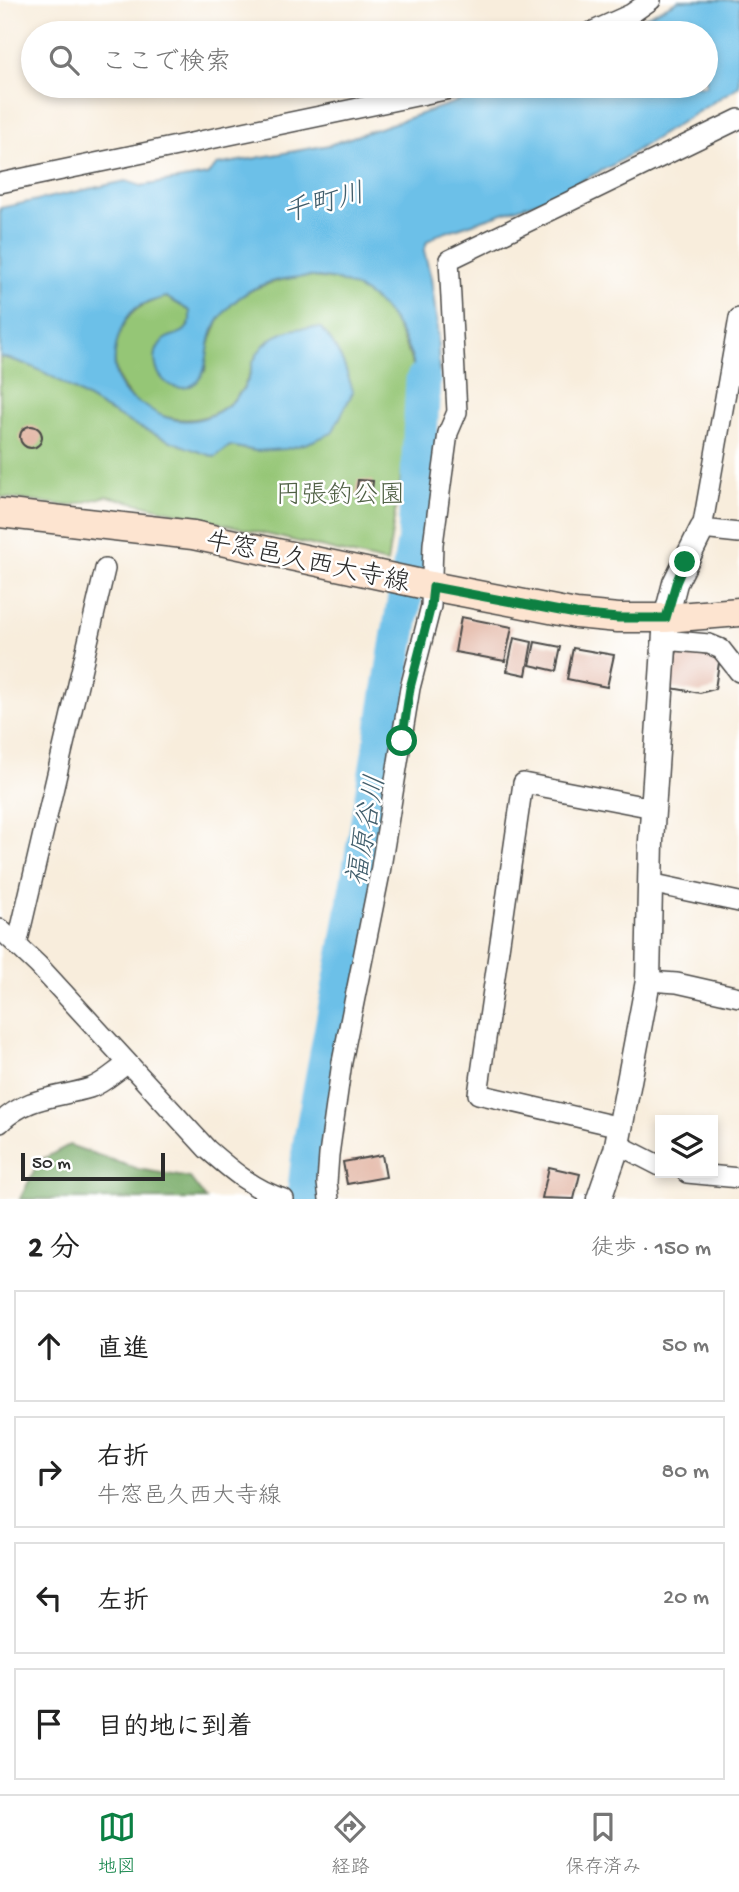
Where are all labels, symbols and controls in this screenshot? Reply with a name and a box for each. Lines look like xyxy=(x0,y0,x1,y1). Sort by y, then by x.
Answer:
search box xyxy=(21,21,718,98)
icon: search xyxy=(45,41,83,79)
text: ここで検索 xyxy=(101,49,231,80)
water label: 千町川 xyxy=(279,179,369,232)
park label: 円張釣公園 xyxy=(275,481,405,513)
street label: 牛窓邑久西大寺線 xyxy=(202,526,412,601)
route end xyxy=(669,546,700,577)
route start xyxy=(386,725,417,756)
water label: 福原谷川 xyxy=(342,773,394,889)
map controls xyxy=(655,1115,718,1178)
button: layers xyxy=(655,1115,718,1178)
scale bar xyxy=(21,1150,164,1182)
text: 50 m xyxy=(32,1153,71,1176)
text: 2 分 xyxy=(28,1233,80,1268)
text: 徒歩 · 150 m xyxy=(591,1236,711,1263)
icon: ahead xyxy=(30,1327,68,1365)
text: 50 m xyxy=(662,1333,709,1360)
text: 直進 xyxy=(97,1336,149,1367)
text: 右折 xyxy=(97,1444,149,1475)
icon: right xyxy=(30,1453,68,1491)
text: 80 m xyxy=(662,1459,709,1486)
text: 牛窓邑久西大寺線 xyxy=(97,1484,281,1511)
icon: left xyxy=(30,1579,68,1617)
text: 20 m xyxy=(663,1585,709,1612)
text: 左折 xyxy=(97,1588,149,1619)
icon: arrive xyxy=(30,1705,68,1743)
text: 目的地に到着 xyxy=(97,1714,253,1745)
tab: 地図 xyxy=(98,1808,136,1880)
tab: 経路 xyxy=(331,1808,369,1880)
tab: 保存済み xyxy=(565,1808,641,1880)

